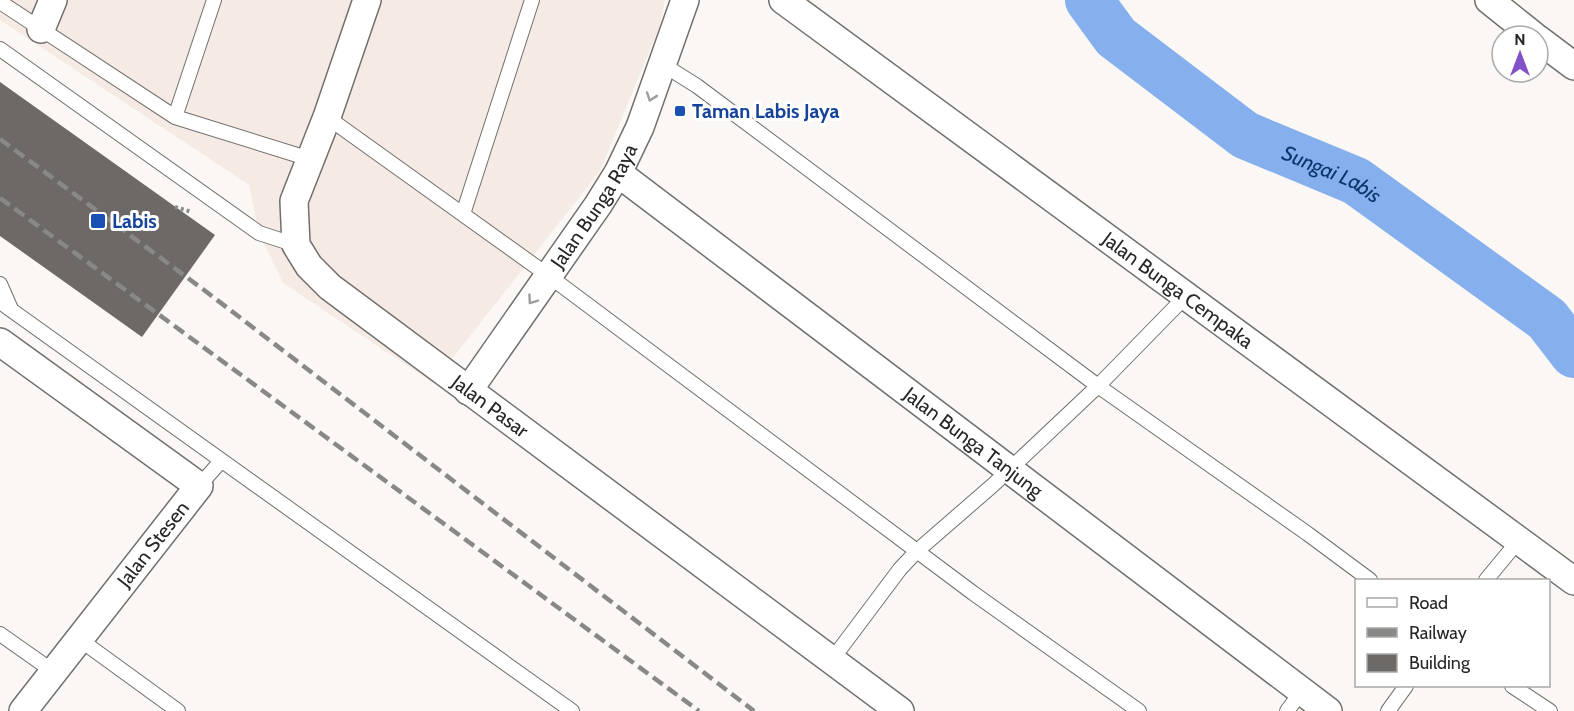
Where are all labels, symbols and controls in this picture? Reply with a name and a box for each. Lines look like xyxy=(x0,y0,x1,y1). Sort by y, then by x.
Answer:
north arrow xyxy=(1490,24,1550,84)
text: N xyxy=(1514,30,1526,49)
one-way arrow xyxy=(645,91,658,102)
place label: Taman Labis Jaya xyxy=(692,99,840,123)
marker: Taman Labis Jaya xyxy=(673,104,687,118)
water label: Sungai Labis xyxy=(1279,139,1386,208)
street label: Jalan Bunga Raya xyxy=(545,140,642,274)
place label: Labis xyxy=(112,209,157,233)
marker: Labis xyxy=(89,212,107,230)
street label: Jalan Bunga Cempaka xyxy=(1097,226,1258,354)
one-way arrow xyxy=(528,294,539,305)
street label: Jalan Pasar xyxy=(446,369,534,443)
street label: Jalan Bunga Tanjung xyxy=(898,381,1049,503)
street label: Jalan Stesen xyxy=(111,496,194,593)
legend xyxy=(1355,579,1550,687)
text: Road xyxy=(1409,592,1448,614)
text: Railway xyxy=(1409,622,1467,644)
text: Building xyxy=(1409,652,1471,674)

